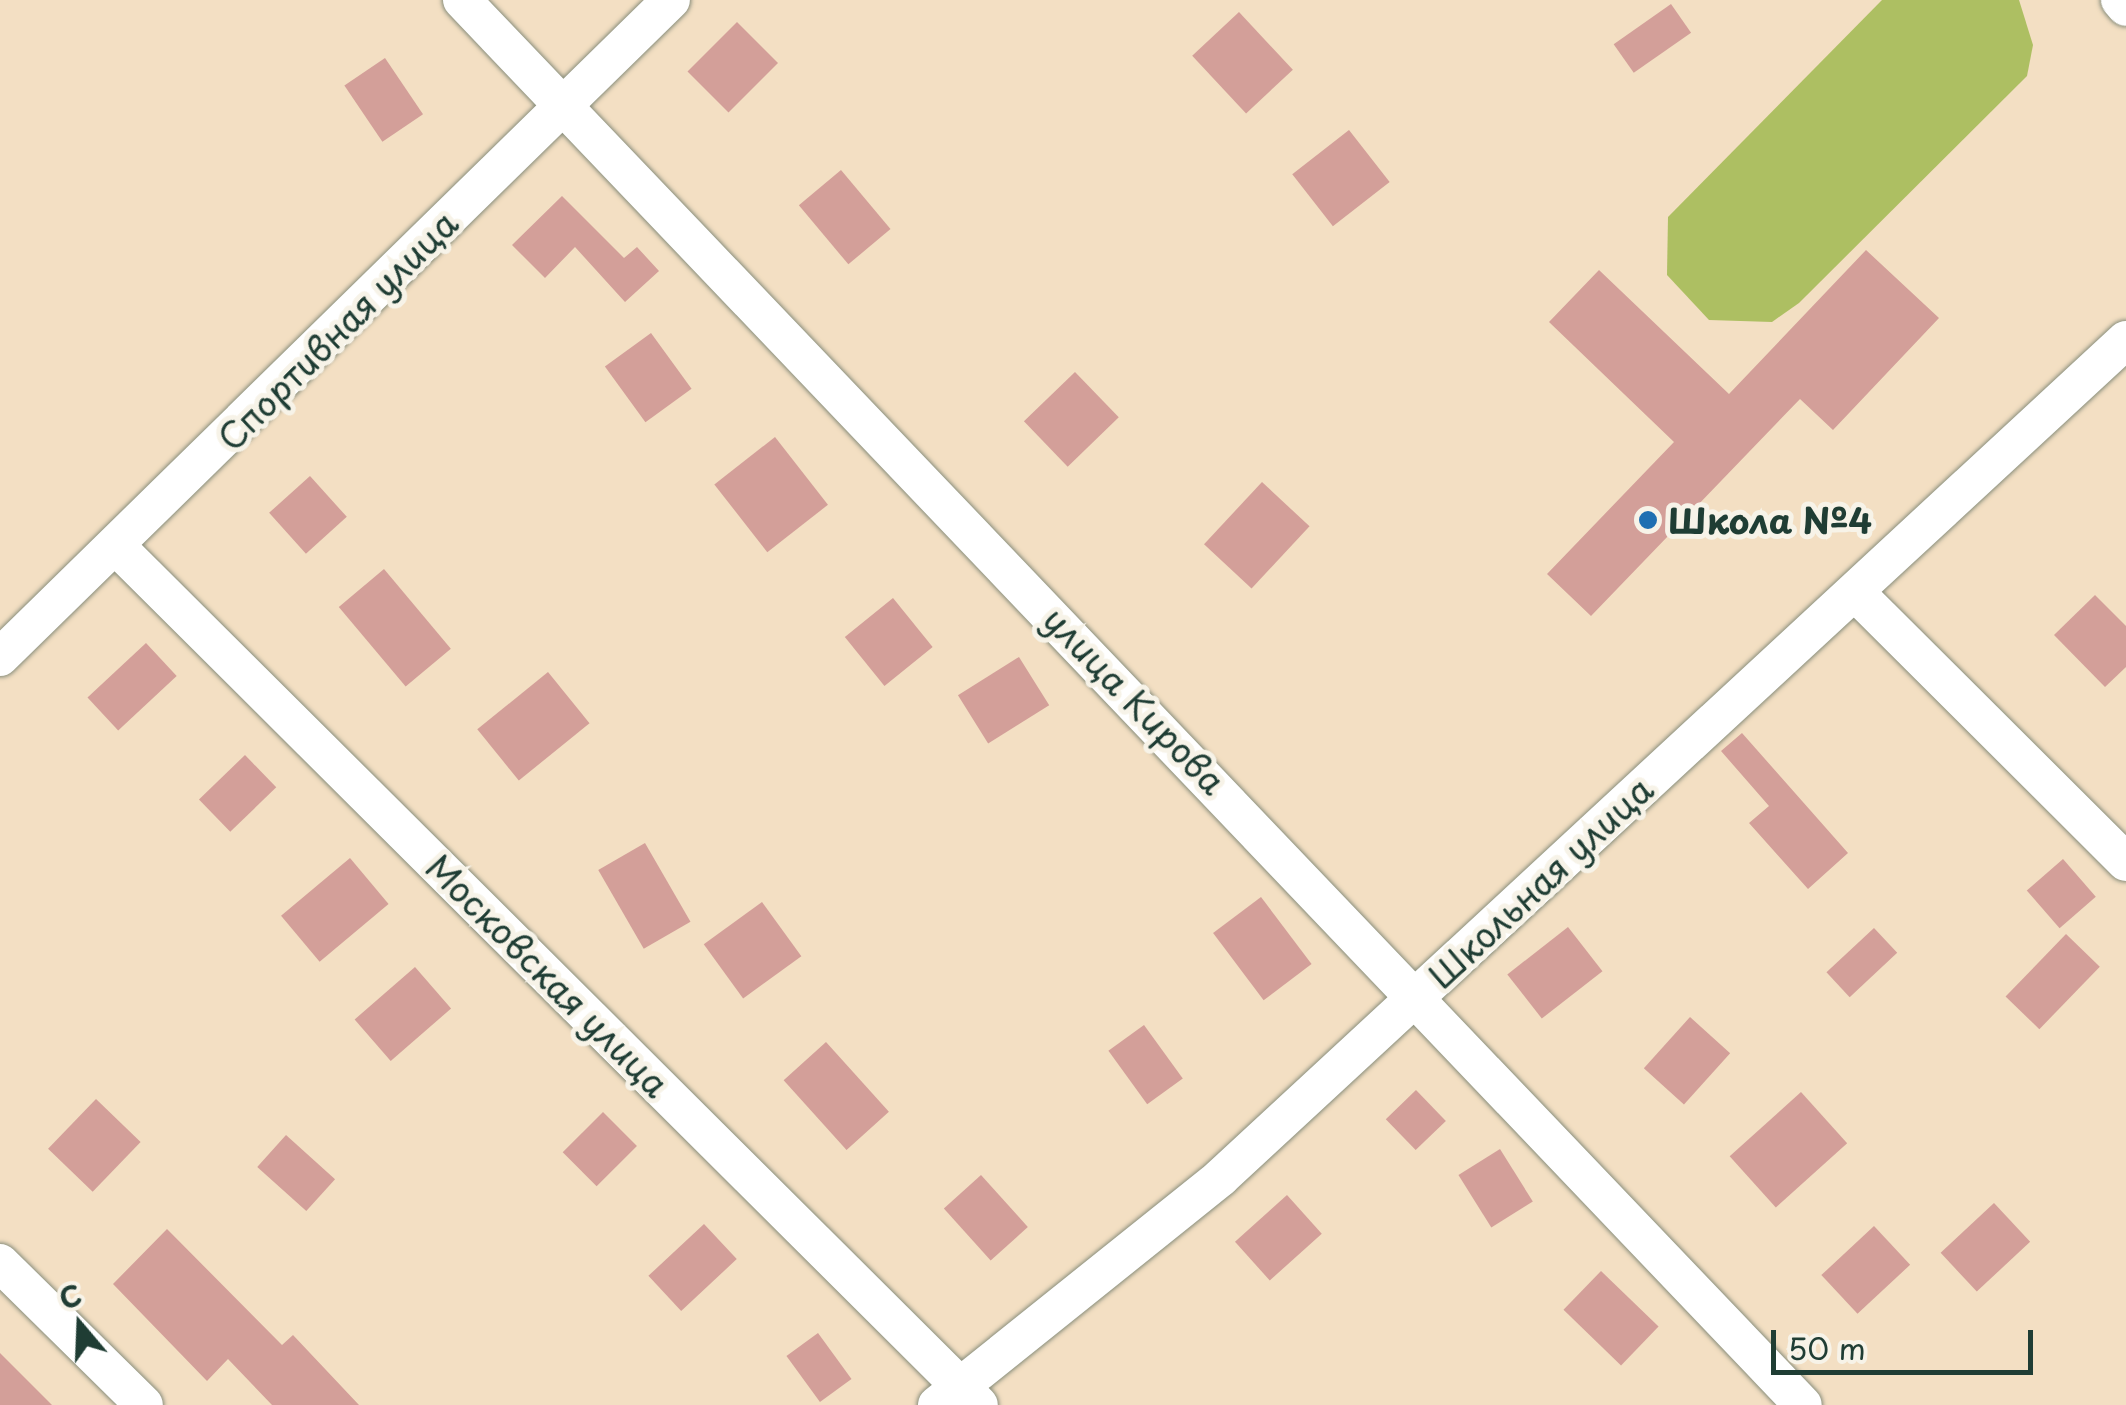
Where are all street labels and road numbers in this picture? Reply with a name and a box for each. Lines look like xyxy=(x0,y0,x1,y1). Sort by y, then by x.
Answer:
street label: Спортивная улица xyxy=(208,201,466,459)
street label: улица Кирова xyxy=(1035,598,1235,802)
street label: Школьная улица xyxy=(1419,767,1661,997)
street label: Московская улица xyxy=(418,845,678,1105)

